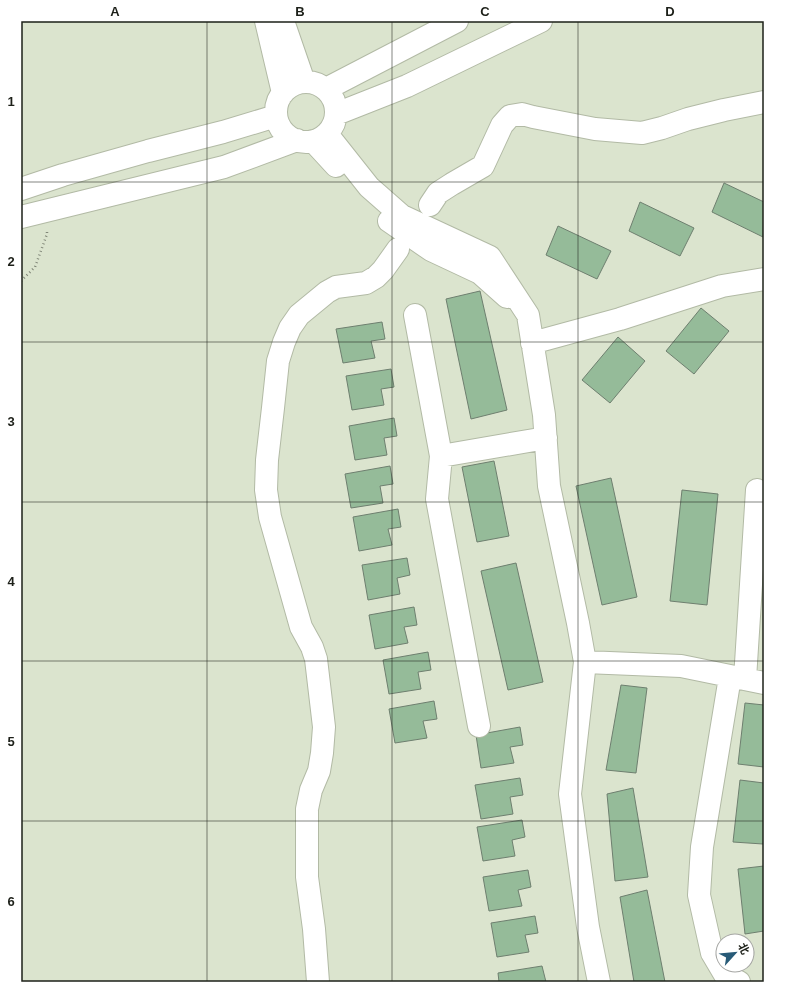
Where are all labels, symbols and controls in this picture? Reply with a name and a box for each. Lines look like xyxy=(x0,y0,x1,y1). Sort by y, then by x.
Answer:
text: A xyxy=(110,4,120,19)
text: B xyxy=(295,4,305,19)
text: C xyxy=(480,4,490,19)
text: D xyxy=(665,4,675,19)
text: 1 xyxy=(7,94,15,109)
text: 2 xyxy=(7,254,15,269)
text: 3 xyxy=(7,414,15,429)
text: 4 xyxy=(7,574,15,589)
text: 5 xyxy=(7,734,15,749)
text: 6 xyxy=(7,894,15,909)
north arrow xyxy=(715,933,755,973)
text: 北 xyxy=(736,941,752,956)

